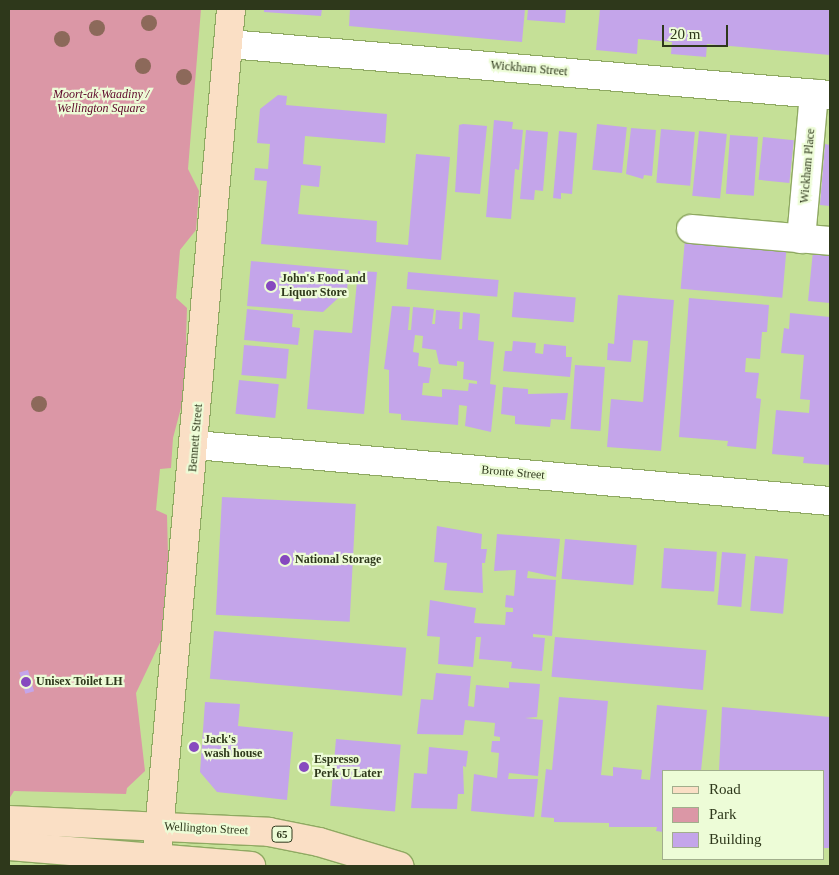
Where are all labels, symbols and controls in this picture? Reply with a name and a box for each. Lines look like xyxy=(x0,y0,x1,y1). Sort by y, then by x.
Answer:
scale bar xyxy=(664,15,730,47)
text: 20 m xyxy=(670,26,700,42)
street label: Wickham Street xyxy=(490,58,568,80)
park label: Moort-ak Waadiny / Wellington Square xyxy=(53,88,149,116)
street label: Wickham Place xyxy=(798,128,818,204)
place label: John's Food and Liquor Store xyxy=(281,272,366,300)
marker: John's Food and Liquor Store xyxy=(265,280,277,292)
street label: Bennett Street xyxy=(186,403,206,473)
street label: Bronte Street xyxy=(481,463,545,483)
place label: National Storage xyxy=(295,553,381,567)
marker: National Storage xyxy=(279,554,291,566)
place label: Unisex Toilet LH xyxy=(36,675,123,689)
marker: Unisex Toilet LH xyxy=(20,676,32,688)
place label: Jack's wash house xyxy=(204,733,262,761)
marker: Jack's wash house xyxy=(188,741,200,753)
place label: Espresso Perk U Later xyxy=(314,753,382,781)
marker: Espresso Perk U Later xyxy=(298,761,310,773)
legend xyxy=(662,770,824,860)
text: Road xyxy=(709,781,741,797)
text: Park xyxy=(709,806,737,822)
street label: Wellington Street xyxy=(164,820,248,838)
road number: 65 xyxy=(271,826,293,842)
text: Building xyxy=(709,831,762,847)

